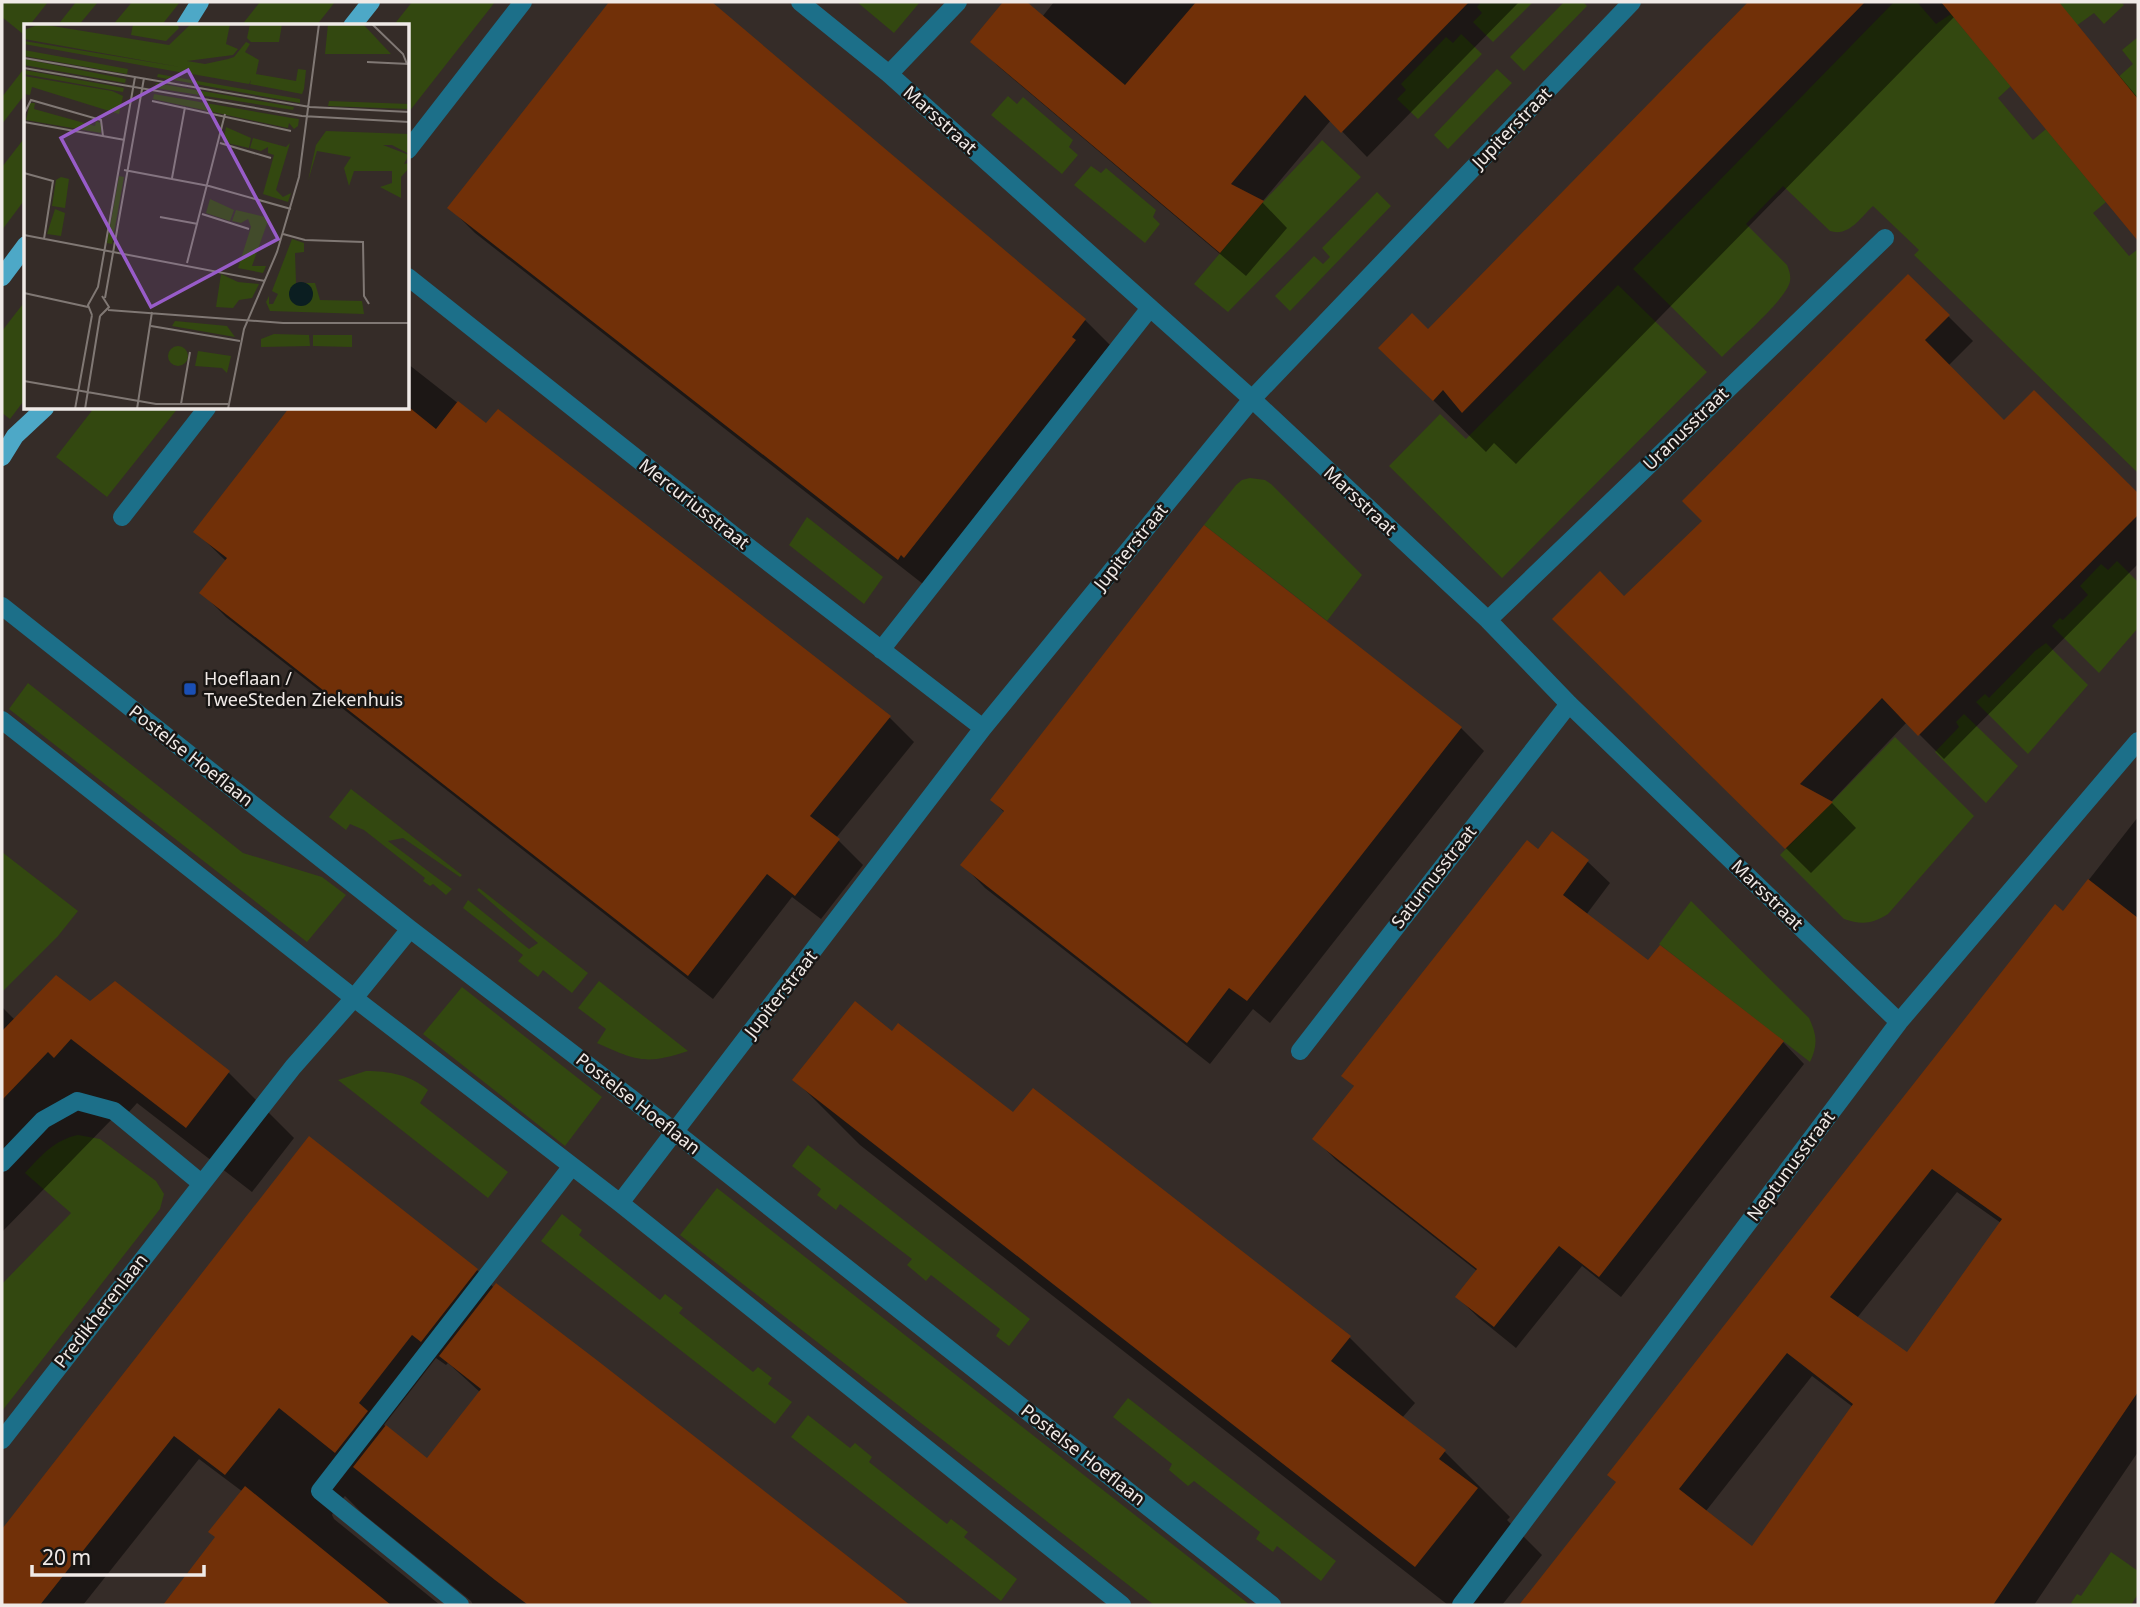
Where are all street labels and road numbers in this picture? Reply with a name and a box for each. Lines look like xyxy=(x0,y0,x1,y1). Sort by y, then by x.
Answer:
street label: Marsstraat xyxy=(899,80,983,159)
street label: Jupiterstraat xyxy=(1465,81,1557,175)
street label: Uranusstraat xyxy=(1637,381,1734,475)
street label: Mercuriusstraat xyxy=(634,452,755,554)
street label: Marsstraat xyxy=(1319,460,1403,541)
street label: Jupiterstraat xyxy=(1087,498,1173,596)
street label: Postelse Hoeflaan xyxy=(124,699,259,811)
street label: Saturnusstraat xyxy=(1385,819,1481,933)
street label: Marsstraat xyxy=(1726,854,1809,935)
street label: Jupiterstraat xyxy=(737,944,822,1044)
street label: Postelse Hoeflaan xyxy=(571,1047,706,1159)
street label: Neptunusstraat xyxy=(1741,1105,1840,1225)
street label: Predikherenlaan xyxy=(48,1248,152,1373)
street label: Postelse Hoeflaan xyxy=(1016,1398,1151,1510)

